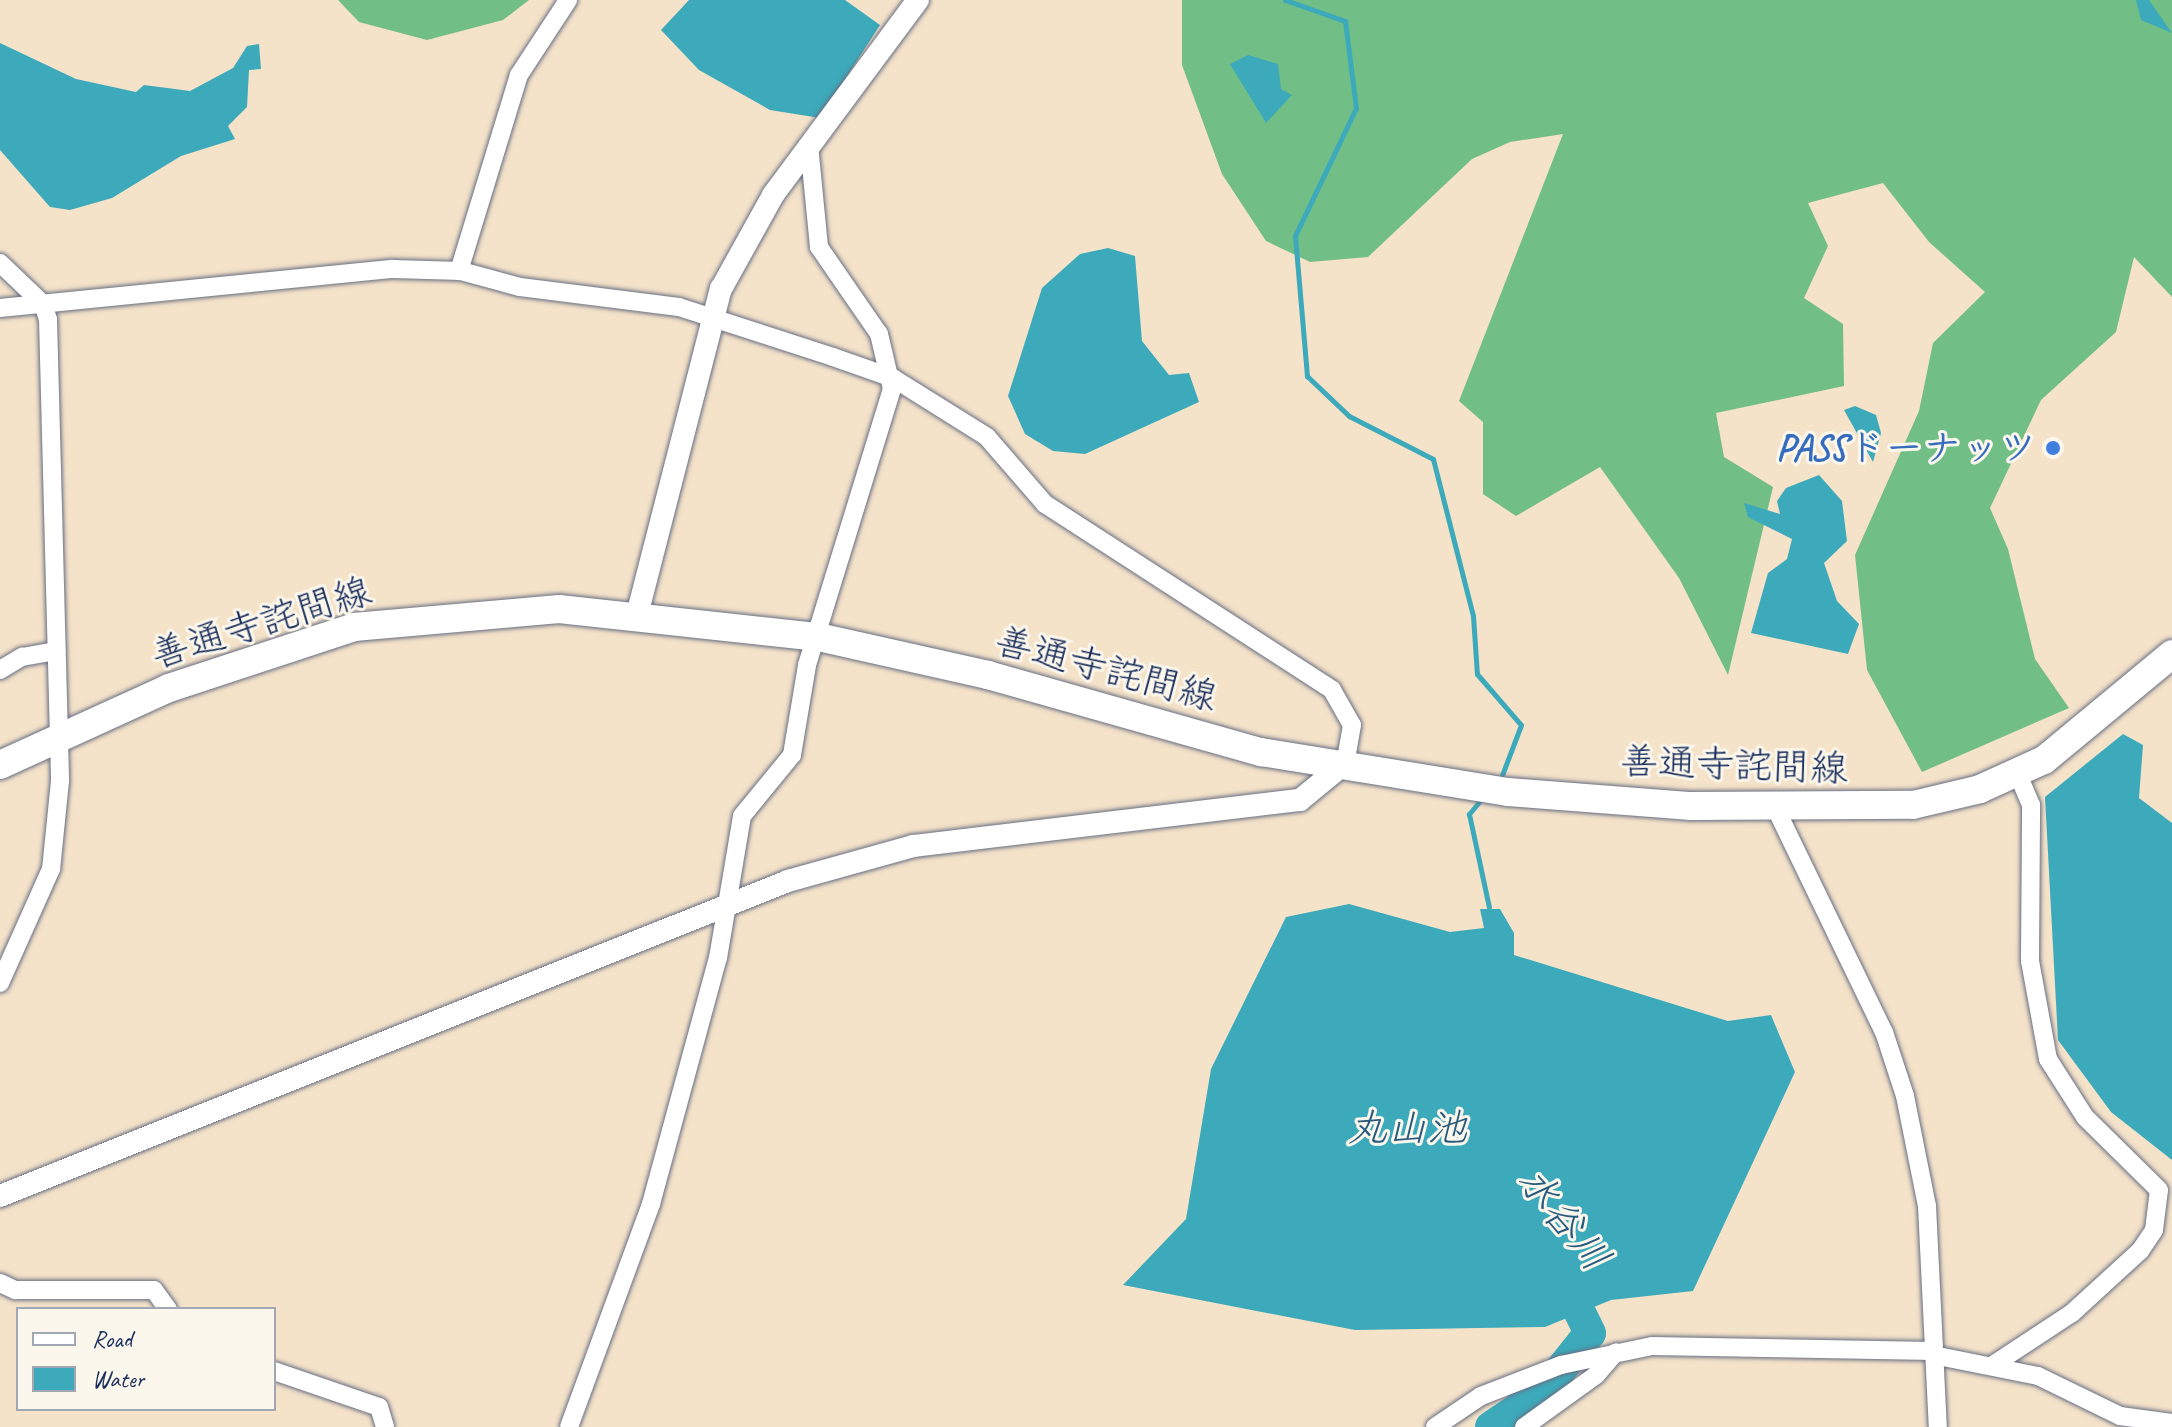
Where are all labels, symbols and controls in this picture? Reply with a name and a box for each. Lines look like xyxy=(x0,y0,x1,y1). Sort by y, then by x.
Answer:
place label: PASSドーナッツ xyxy=(1776,425,2037,471)
marker: PASSドーナッツ xyxy=(2044,439,2062,457)
street label: 善通寺詫間線 xyxy=(145,568,377,678)
street label: 善通寺詫間線 xyxy=(990,617,1222,721)
street label: 善通寺詫間線 xyxy=(1619,738,1849,792)
water label: 丸山池 xyxy=(1347,1104,1467,1152)
water label: 水谷川 xyxy=(1508,1157,1620,1281)
legend xyxy=(16,1307,276,1411)
text: Road xyxy=(92,1324,132,1354)
text: Water xyxy=(92,1364,144,1394)

